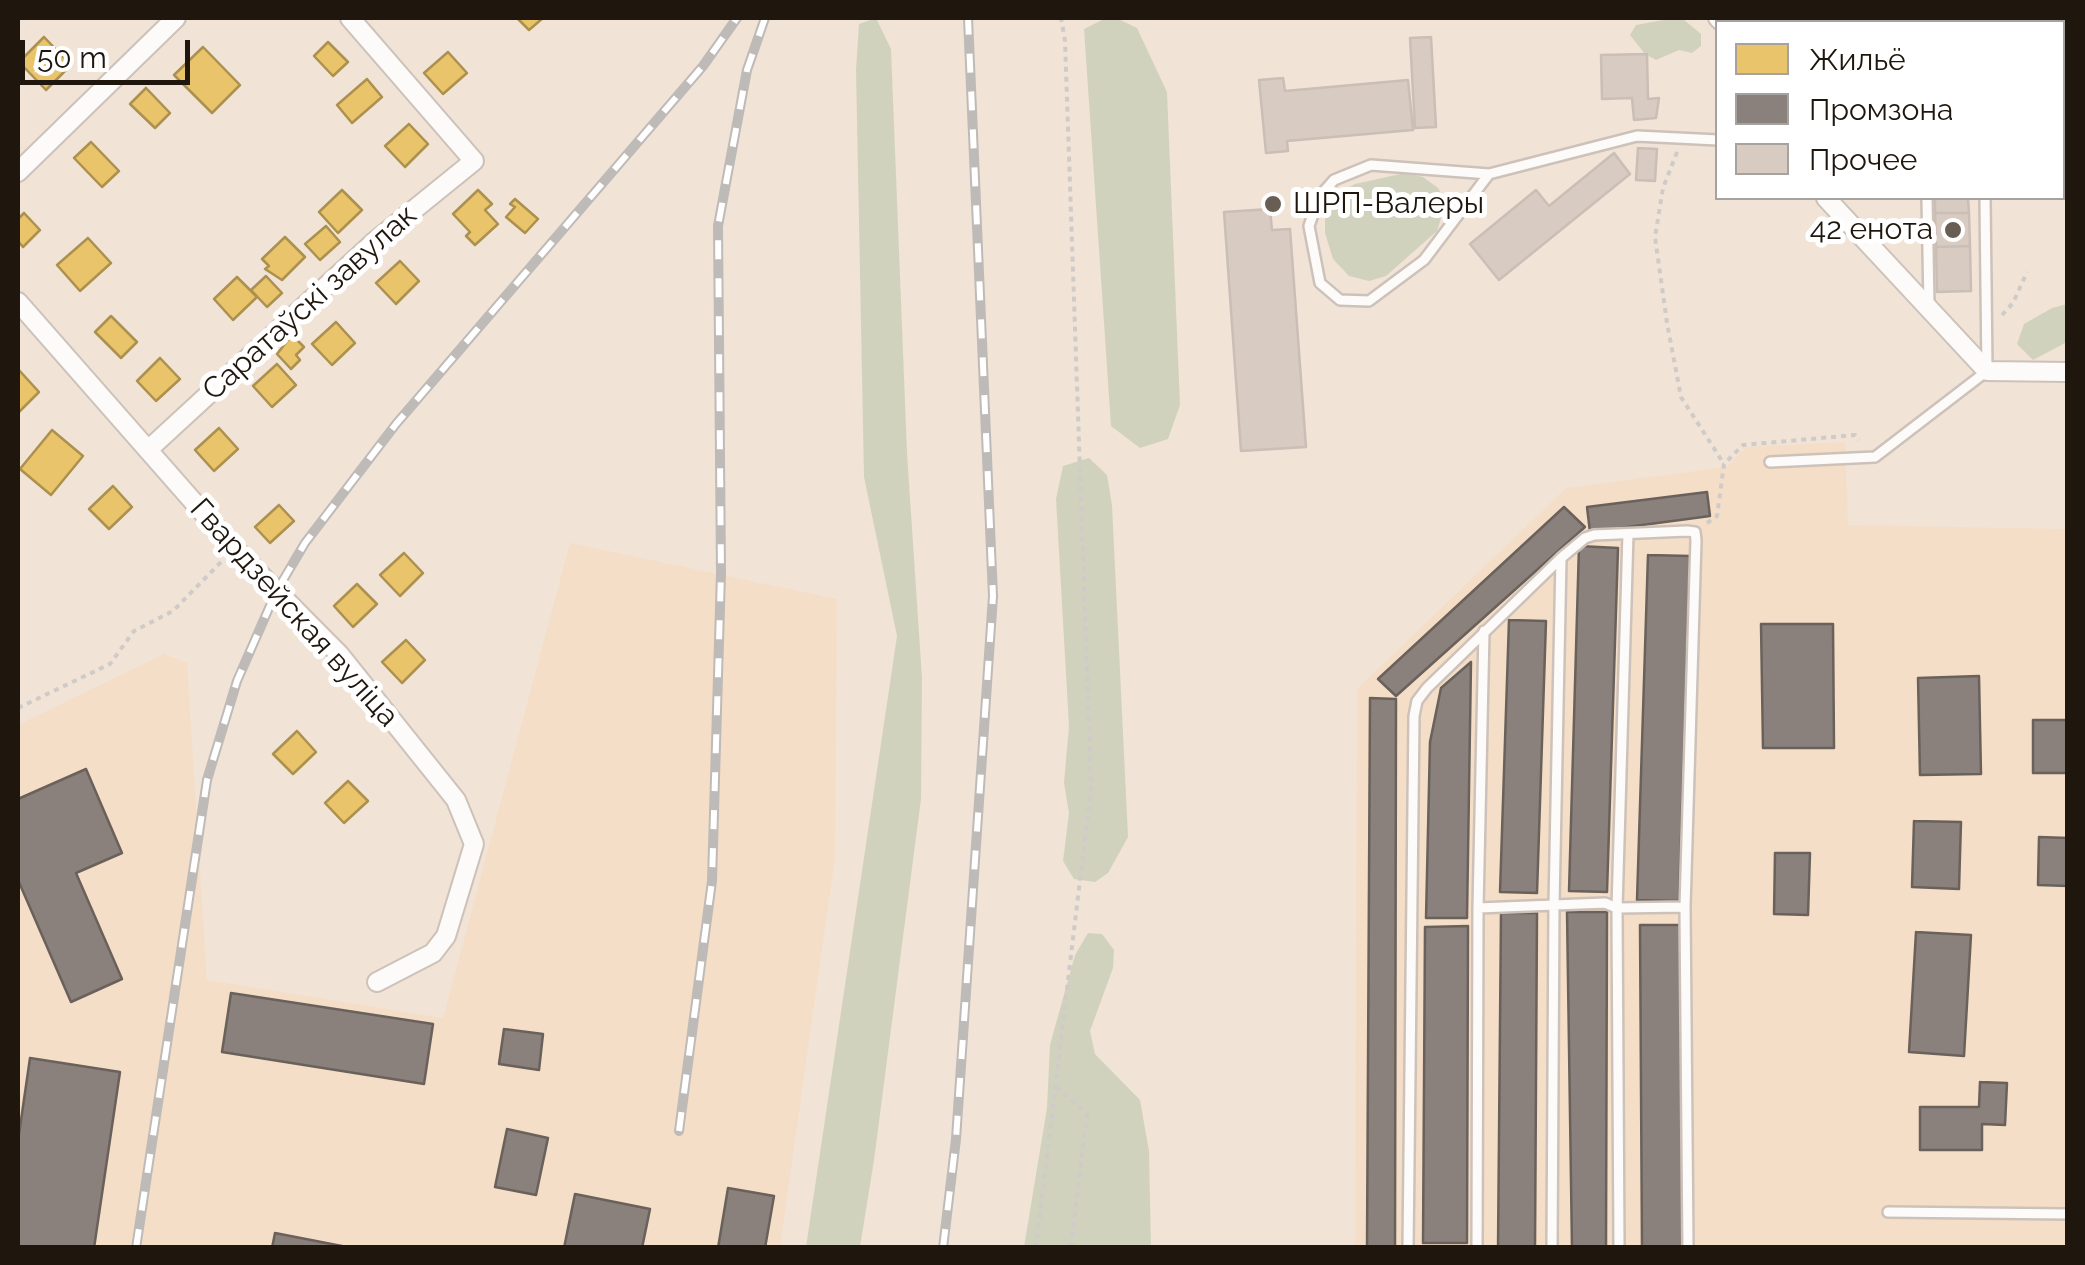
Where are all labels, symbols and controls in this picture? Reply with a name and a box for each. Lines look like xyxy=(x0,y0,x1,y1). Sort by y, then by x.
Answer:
scale bar xyxy=(25,20,195,82)
legend xyxy=(1715,20,2065,200)
text: 50 m xyxy=(37,40,107,75)
text: Жильё xyxy=(1809,42,1906,77)
text: Промзона xyxy=(1809,92,1953,127)
text: Прочее xyxy=(1809,142,1917,177)
place label: ШРП-Валеры xyxy=(1293,186,1484,222)
marker: ШРП-Валеры xyxy=(1262,193,1284,215)
street label: Саратаўскі завулак xyxy=(196,198,424,408)
place label: 42 енота xyxy=(1810,212,1933,248)
marker: 42 енота xyxy=(1942,219,1964,241)
street label: Гвардзейская вуліца xyxy=(182,492,406,734)

